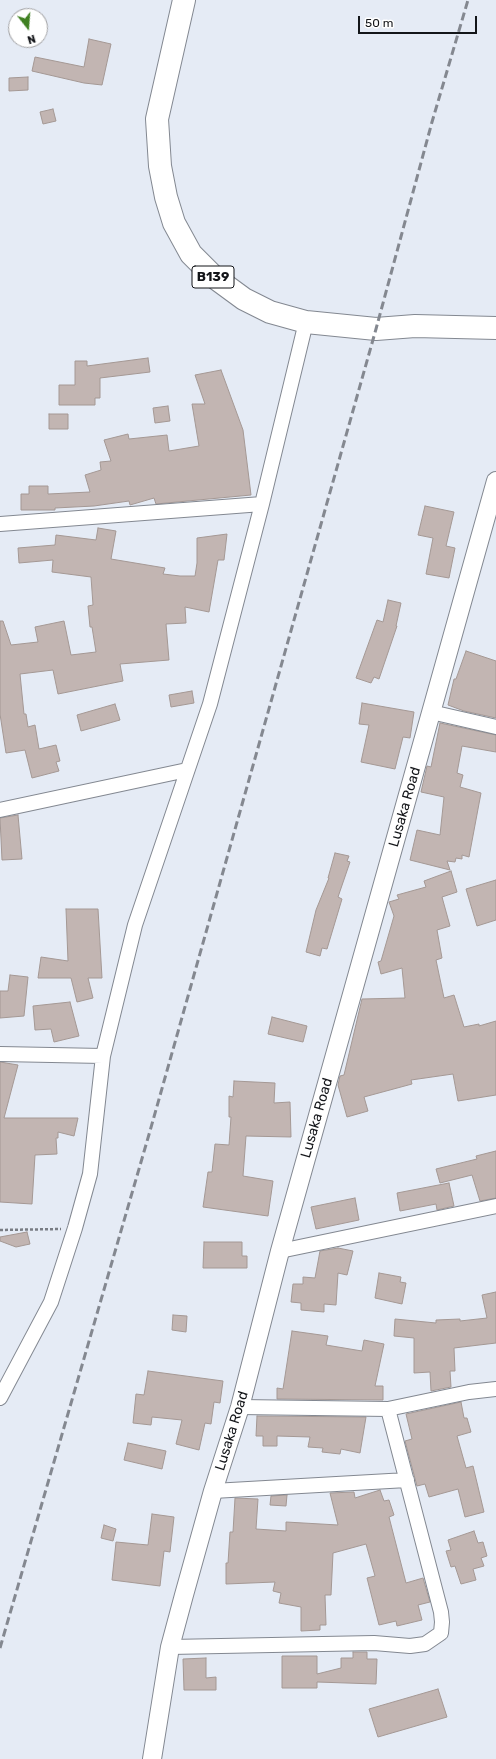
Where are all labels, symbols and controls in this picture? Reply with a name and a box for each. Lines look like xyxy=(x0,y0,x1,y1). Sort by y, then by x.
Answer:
north arrow xyxy=(8,8,48,48)
scale bar xyxy=(360,8,479,34)
text: 50 m xyxy=(365,16,393,30)
text: N xyxy=(26,32,37,46)
road number: B139 xyxy=(192,266,234,288)
street label: Lusaka Road xyxy=(386,765,424,849)
street label: Lusaka Road xyxy=(298,1076,336,1160)
street label: Lusaka Road xyxy=(212,1389,252,1473)

